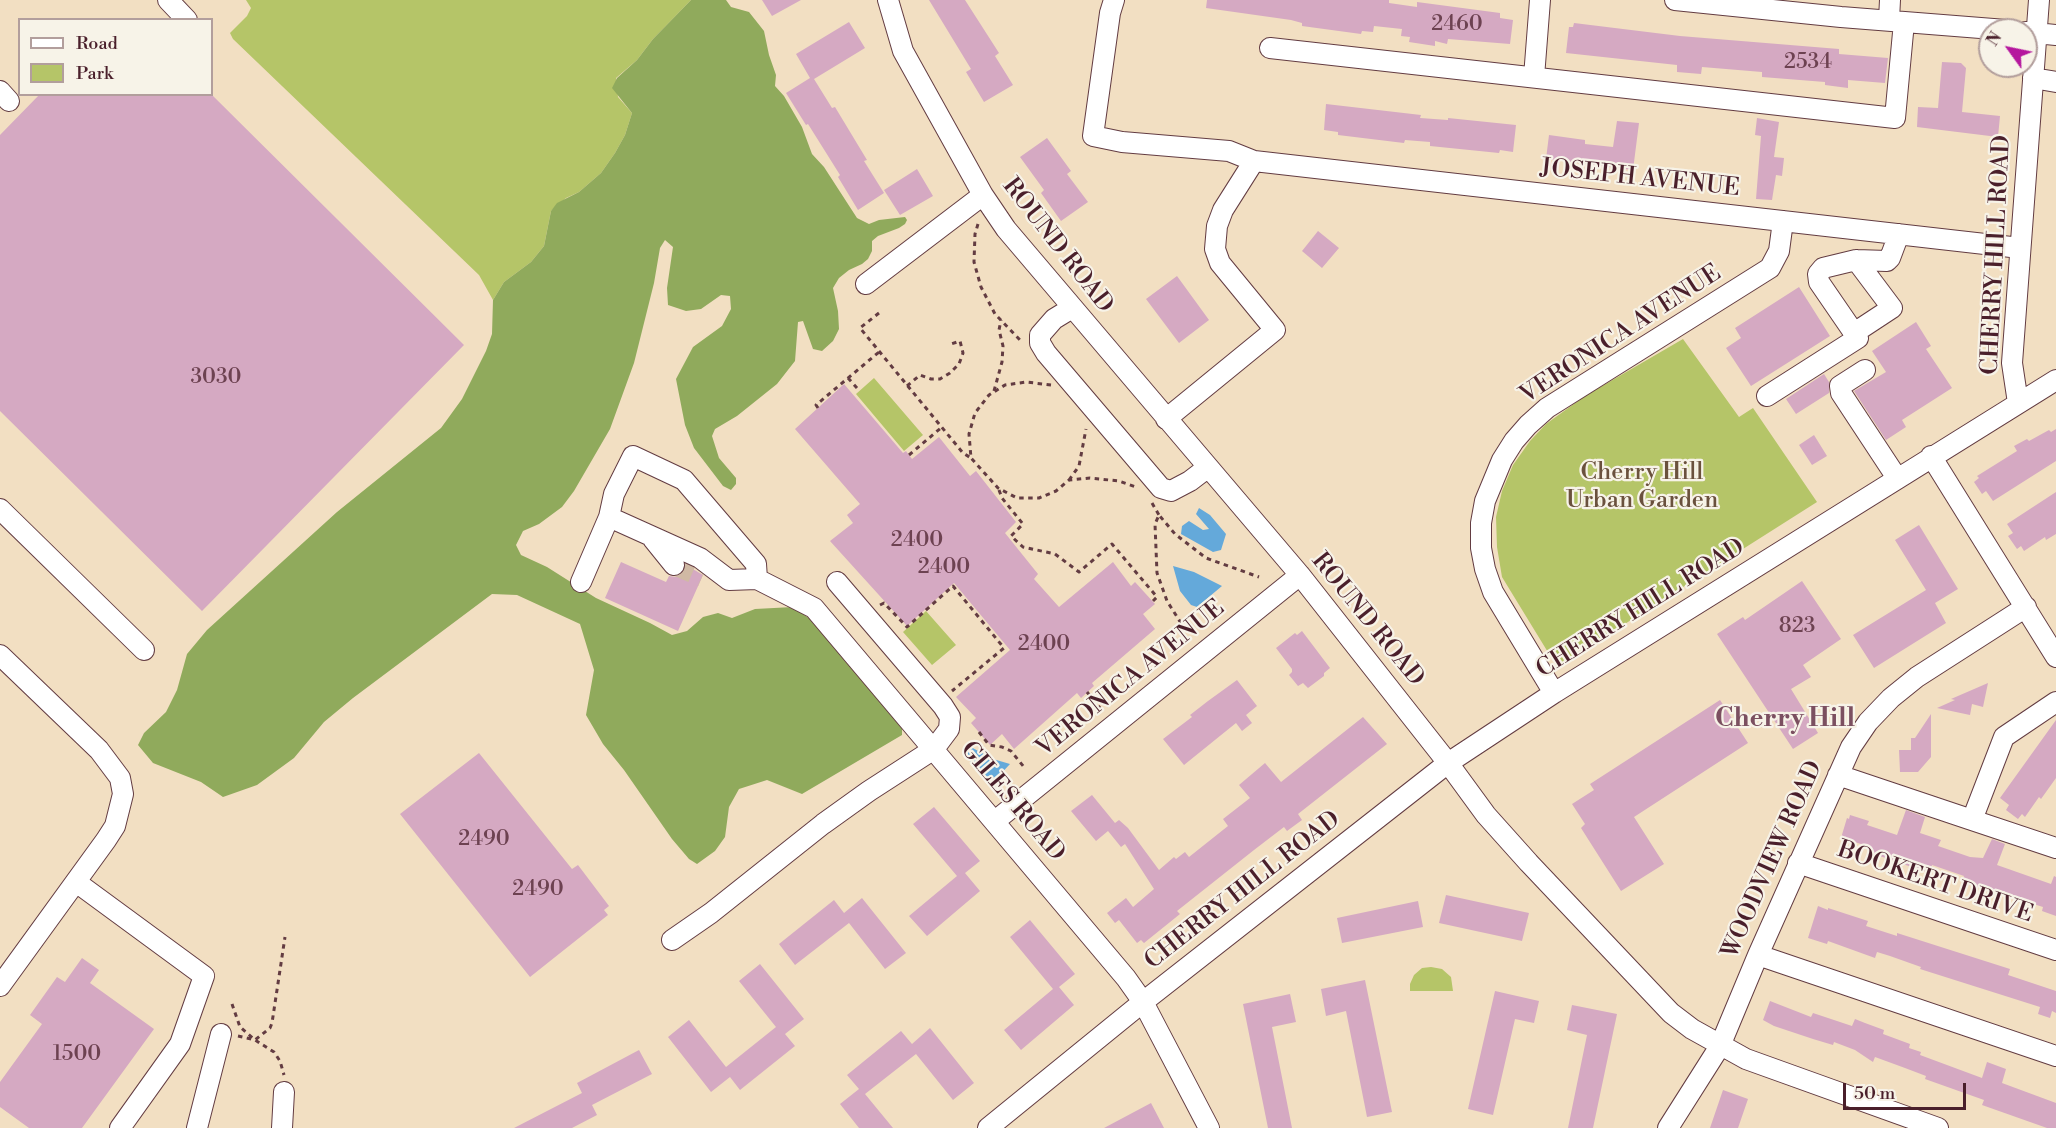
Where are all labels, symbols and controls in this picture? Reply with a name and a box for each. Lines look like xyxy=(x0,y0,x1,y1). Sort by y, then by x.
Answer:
house number: 2460 xyxy=(1431,12,1483,38)
legend xyxy=(18,18,213,96)
north arrow xyxy=(1978,18,2038,78)
text: N xyxy=(1983,29,2006,50)
text: Road xyxy=(76,32,118,55)
house number: 2534 xyxy=(1784,50,1832,76)
text: Park xyxy=(76,62,113,85)
street label: CHERRY HILL ROAD xyxy=(1976,134,2018,376)
street label: JOSEPH AVENUE xyxy=(1539,154,1741,204)
street label: ROUND ROAD xyxy=(995,173,1119,319)
street label: VERONICA AVENUE xyxy=(1515,259,1727,411)
house number: 3030 xyxy=(190,365,242,391)
park label: Cherry Hill Urban Garden xyxy=(1566,459,1718,515)
house number: 2400 xyxy=(891,528,943,554)
street label: CHERRY HILL ROAD xyxy=(1532,533,1750,685)
street label: ROUND ROAD xyxy=(1304,547,1430,693)
house number: 2400 xyxy=(918,555,970,581)
street label: VERONICA AVENUE xyxy=(1031,594,1231,764)
house number: 823 xyxy=(1779,614,1815,640)
house number: 2400 xyxy=(1018,632,1070,658)
district label: Cherry Hill xyxy=(1715,704,1855,736)
street label: GILES ROAD xyxy=(954,736,1070,868)
street label: WOODVIEW ROAD xyxy=(1717,757,1829,963)
street label: CHERRY HILL ROAD xyxy=(1140,806,1346,976)
house number: 2490 xyxy=(458,827,510,853)
street label: BOOKERT DRIVE xyxy=(1834,836,2036,930)
house number: 2490 xyxy=(512,877,564,903)
house number: 1500 xyxy=(53,1042,101,1068)
scale bar xyxy=(1846,1071,1969,1109)
text: 50 m xyxy=(1854,1082,1895,1105)

